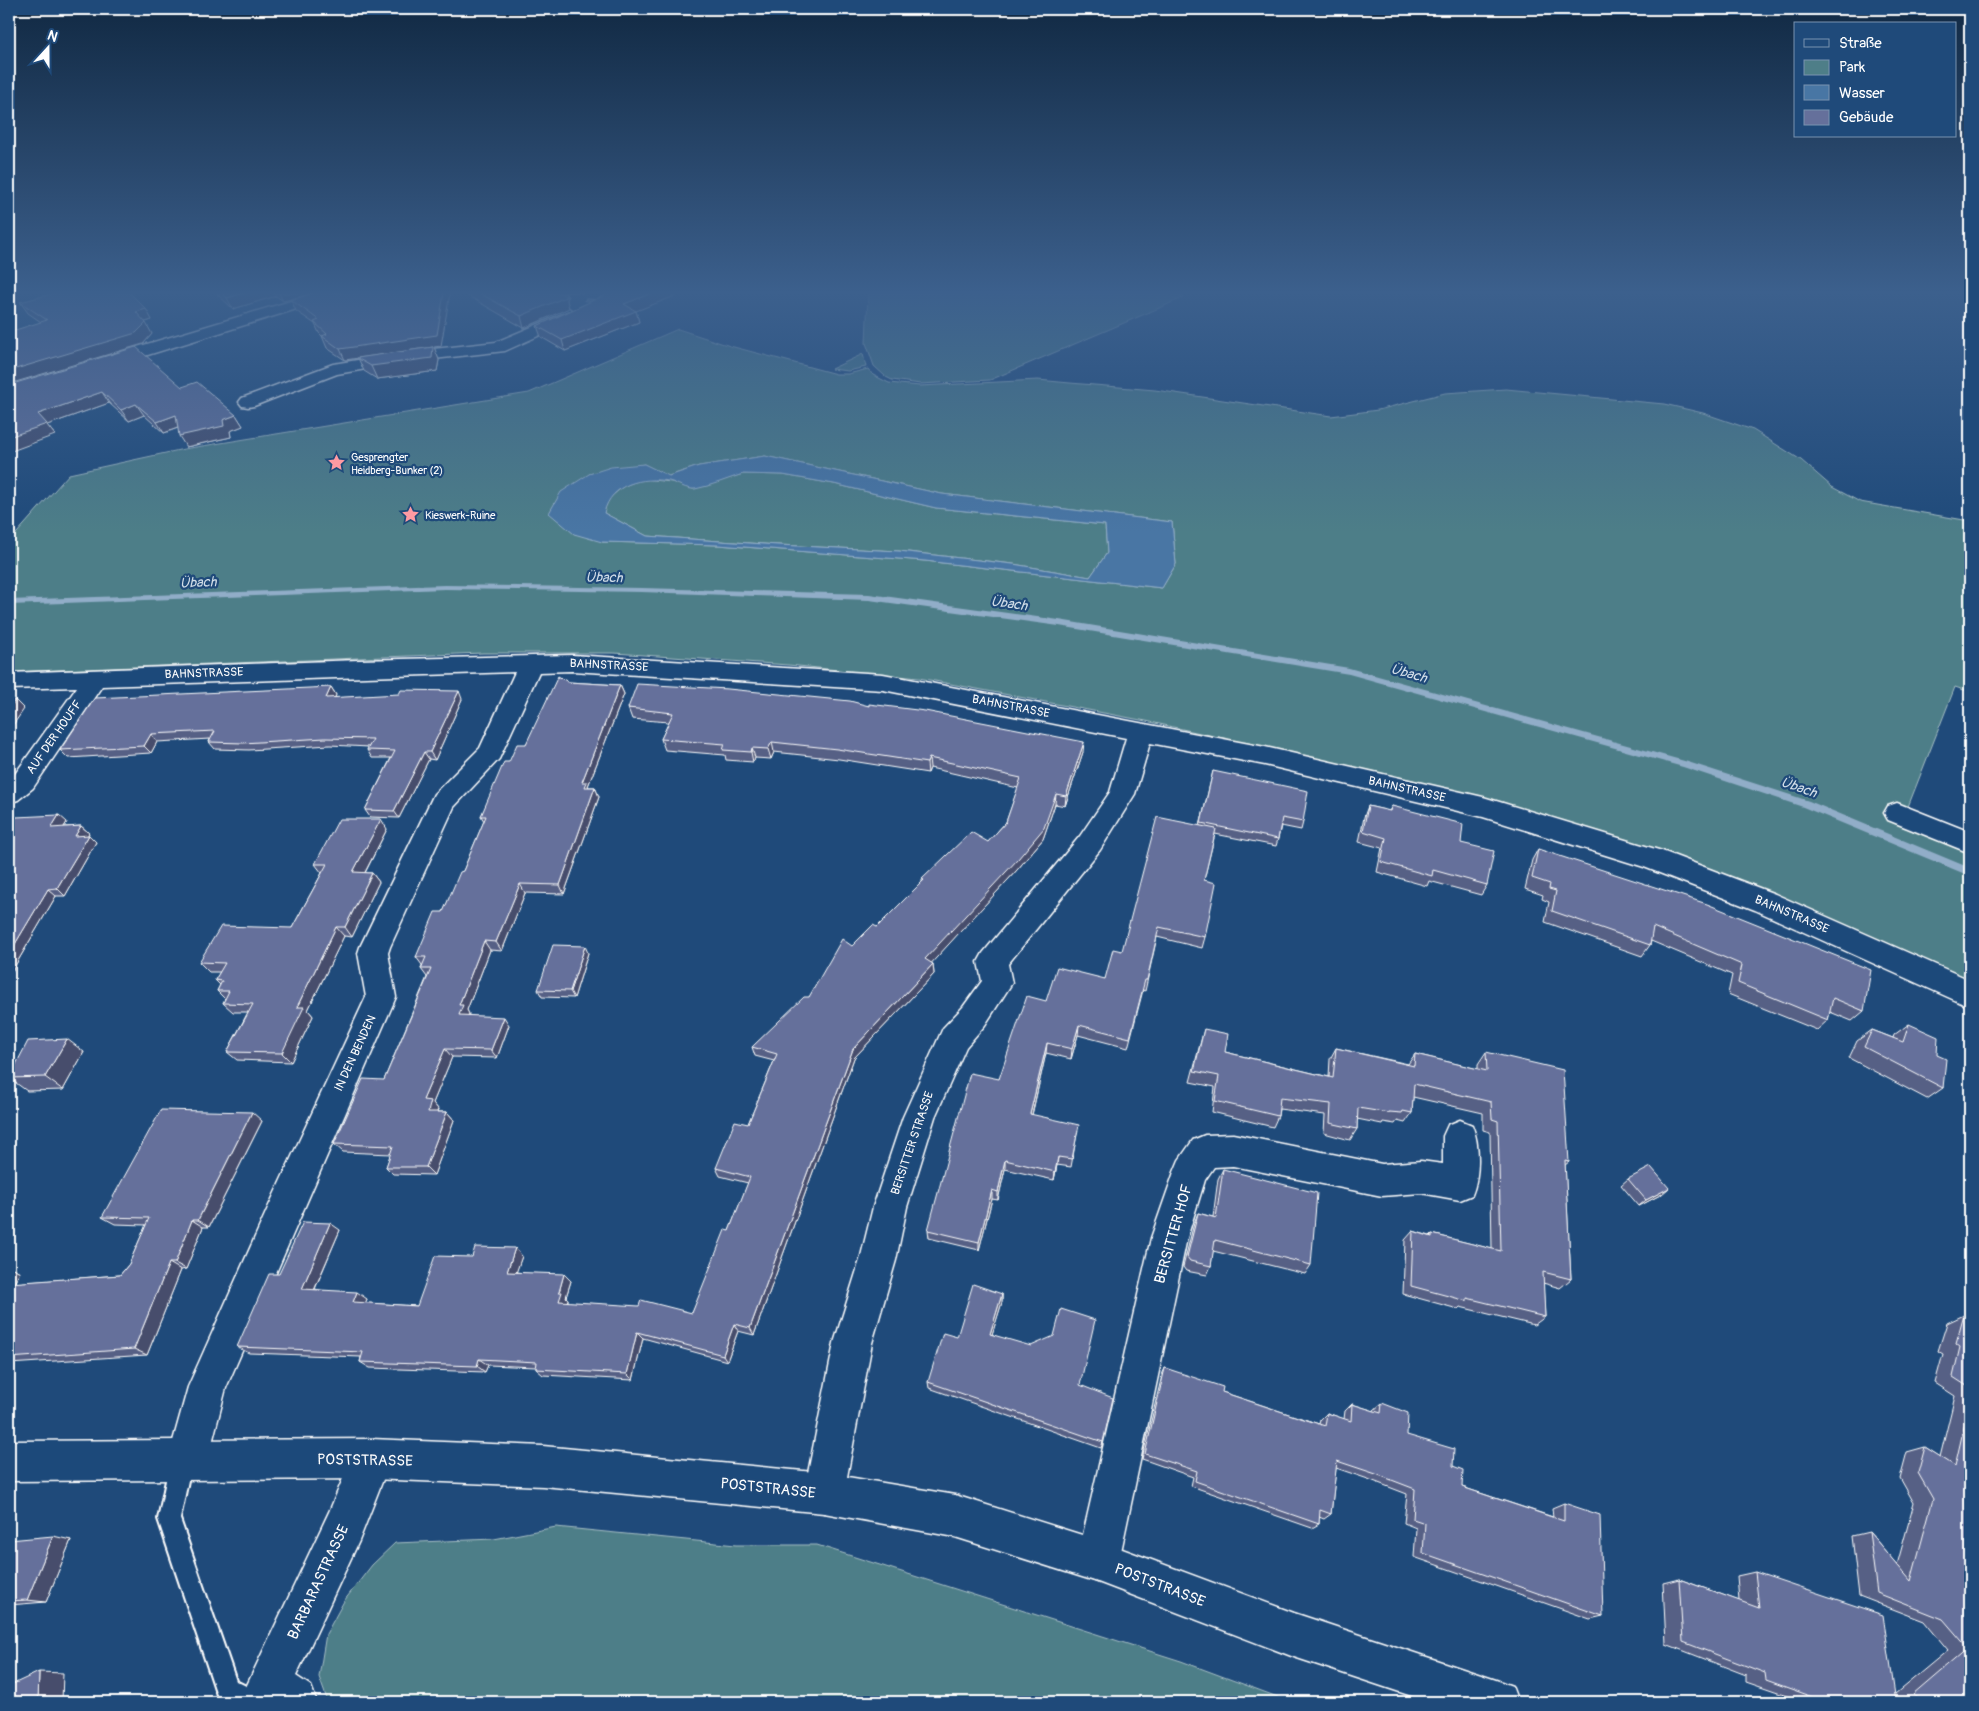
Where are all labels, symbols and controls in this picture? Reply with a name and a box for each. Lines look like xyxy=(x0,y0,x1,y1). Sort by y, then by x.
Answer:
north arrow xyxy=(22,22,72,72)
legend xyxy=(1794,22,1956,138)
text: N xyxy=(45,27,60,46)
text: Straße xyxy=(1839,34,1882,53)
text: Park xyxy=(1839,58,1866,77)
text: Wasser xyxy=(1839,84,1886,103)
text: Gebäude xyxy=(1839,108,1894,127)
place label: Gesprengter Heidberg-Bunker (2) xyxy=(351,451,443,477)
place icon: Gesprengter Heidberg-Bunker (2) xyxy=(327,453,347,473)
place icon: Kieswerk-Ruine xyxy=(401,505,421,525)
place label: Kieswerk-Ruine xyxy=(425,509,496,522)
water label: Übach xyxy=(586,569,624,586)
water label: Übach xyxy=(179,573,218,592)
water label: Übach xyxy=(990,593,1030,615)
street label: BAHNSTRASSE xyxy=(569,656,649,675)
water label: Übach xyxy=(1389,660,1430,687)
street label: BAHNSTRASSE xyxy=(164,665,244,682)
street label: BAHNSTRASSE xyxy=(971,692,1051,721)
street label: AUF DER HOUFF xyxy=(23,698,85,777)
street label: BAHNSTRASSE xyxy=(1367,773,1447,806)
water label: Übach xyxy=(1779,773,1820,802)
street label: BAHNSTRASSE xyxy=(1753,892,1831,937)
street label: IN DEN BENDEN xyxy=(331,1013,380,1094)
street label: BERSITTER STRASSE xyxy=(888,1090,937,1197)
street label: BERSITTER HOF xyxy=(1150,1182,1197,1286)
street label: POSTSTRASSE xyxy=(317,1450,413,1471)
street label: POSTSTRASSE xyxy=(719,1474,817,1503)
street label: BARBARASTRASSE xyxy=(284,1522,353,1643)
street label: POSTSTRASSE xyxy=(1112,1559,1208,1612)

